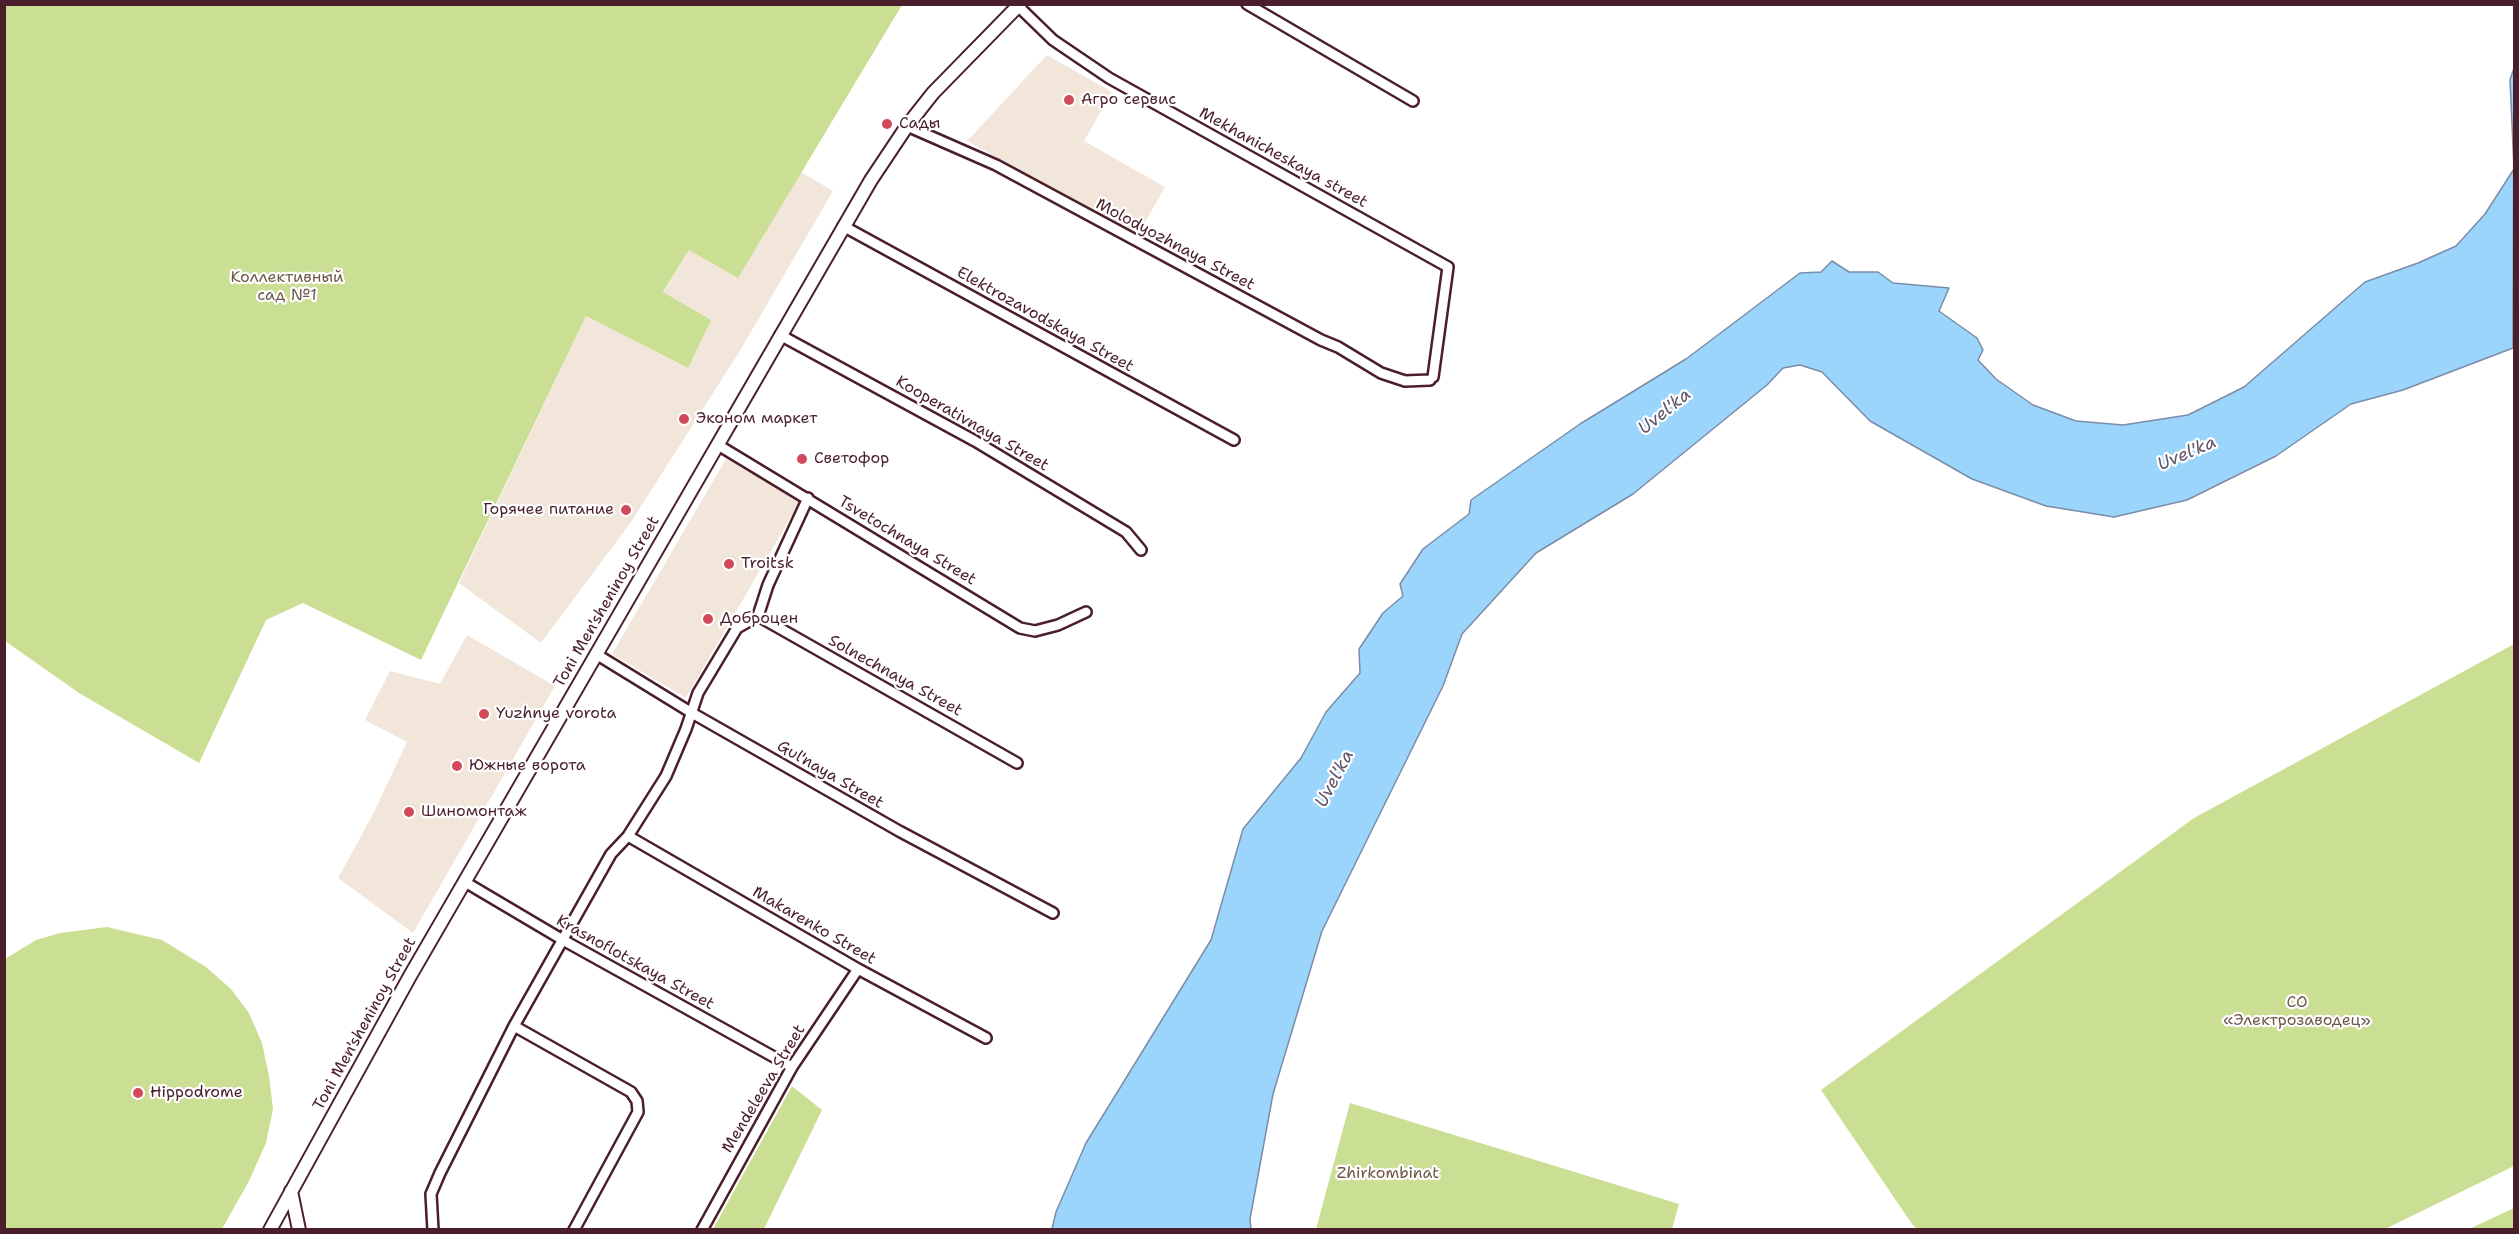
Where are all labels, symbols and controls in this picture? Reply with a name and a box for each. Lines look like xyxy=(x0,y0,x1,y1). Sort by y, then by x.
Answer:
place label: Агро сервис xyxy=(1081,90,1176,110)
marker: Агро сервис xyxy=(1062,93,1076,107)
street label: Mekhanicheskaya street xyxy=(1195,104,1371,212)
place label: Сады xyxy=(899,114,940,134)
marker: Сады xyxy=(880,117,894,131)
street label: Molodyozhnaya Street xyxy=(1092,195,1258,295)
street label: Elektrozavodskaya Street xyxy=(953,263,1137,377)
park label: Коллективный сад №1 xyxy=(231,268,343,306)
street label: Kooperativnaya Street xyxy=(892,372,1052,476)
water label: Uvel'ka xyxy=(1634,384,1696,440)
place label: Эконом маркет xyxy=(696,409,817,429)
marker: Эконом маркет xyxy=(677,412,691,426)
water label: Uvel'ka xyxy=(2154,432,2220,476)
place label: Светофор xyxy=(814,449,889,469)
marker: Светофор xyxy=(795,452,809,466)
street label: Tsvetochnaya Street xyxy=(835,492,979,590)
place label: Горячее питание xyxy=(483,500,614,520)
marker: Горячее питание xyxy=(619,503,633,517)
street label: Toni Men'sheninoy Street xyxy=(550,513,664,691)
place label: Troitsk xyxy=(741,554,794,574)
marker: Troitsk xyxy=(722,557,736,571)
place label: Доброцен xyxy=(720,609,798,629)
marker: Доброцен xyxy=(701,612,715,626)
street label: Solnechnaya Street xyxy=(825,631,965,721)
place label: Yuzhnye vorota xyxy=(496,704,616,724)
marker: Yuzhnye vorota xyxy=(477,707,491,721)
street label: Gul'naya Street xyxy=(773,737,887,813)
water label: Uvel'ka xyxy=(1311,747,1359,811)
place label: Южные ворота xyxy=(469,756,586,776)
marker: Южные ворота xyxy=(450,759,464,773)
place label: Шиномонтаж xyxy=(421,802,527,822)
marker: Шиномонтаж xyxy=(402,805,416,819)
street label: Makarenko Street xyxy=(749,883,879,969)
street label: Krasnoflotskaya Street xyxy=(553,912,717,1014)
street label: Toni Men'sheninoy Street xyxy=(309,934,421,1114)
park label: СО «Электрозаводец» xyxy=(2223,993,2371,1031)
street label: Mendeleeva Street xyxy=(718,1022,810,1156)
place label: Hippodrome xyxy=(150,1083,243,1103)
marker: Hippodrome xyxy=(131,1086,145,1100)
park label: Zhirkombinat xyxy=(1337,1164,1439,1184)

